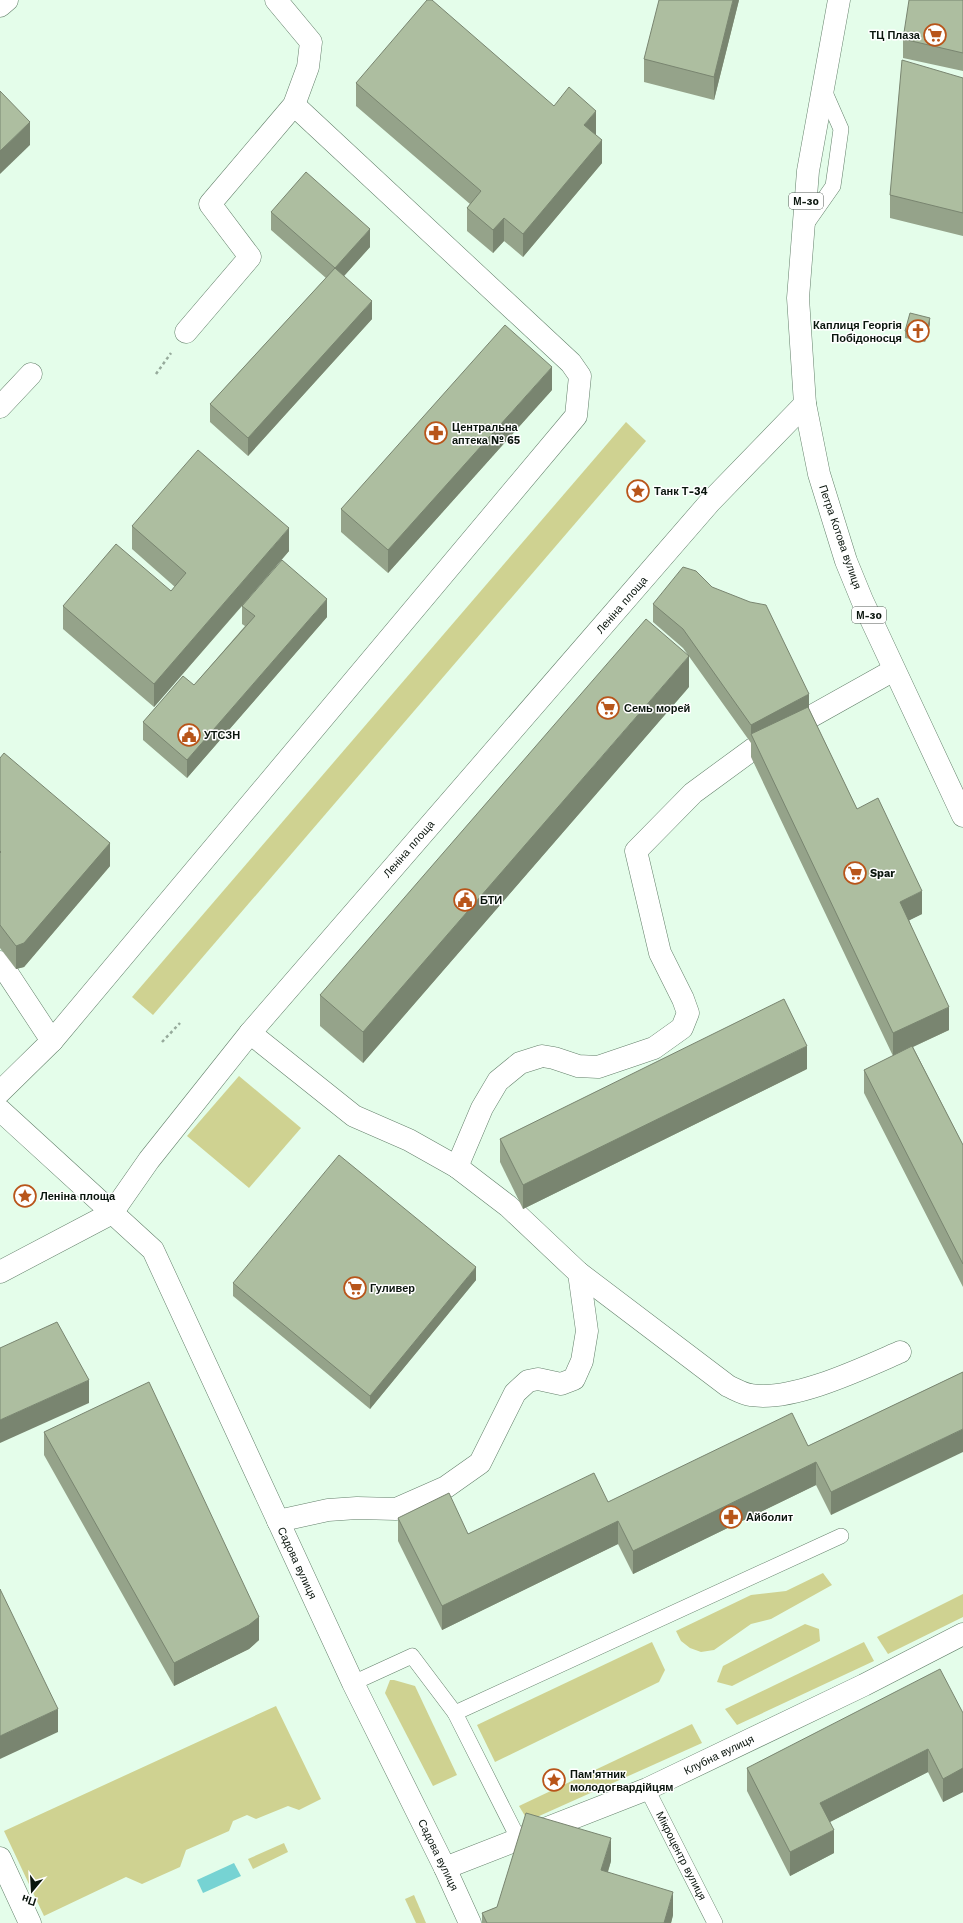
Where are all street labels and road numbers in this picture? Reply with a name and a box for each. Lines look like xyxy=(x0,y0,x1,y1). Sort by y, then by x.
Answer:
road number: М-30 xyxy=(789,193,823,209)
street label: Петра Котова вулиця xyxy=(816,483,864,591)
street label: Леніна площа xyxy=(594,573,651,636)
road number: М-30 xyxy=(852,607,886,623)
street label: Леніна площа xyxy=(381,817,438,880)
street label: Садова вулиця xyxy=(275,1525,319,1601)
street label: Клубна вулиця xyxy=(682,1732,756,1778)
street label: Мікроцентр вулиця xyxy=(653,1810,709,1902)
street label: Садова вулиця xyxy=(415,1817,461,1893)

